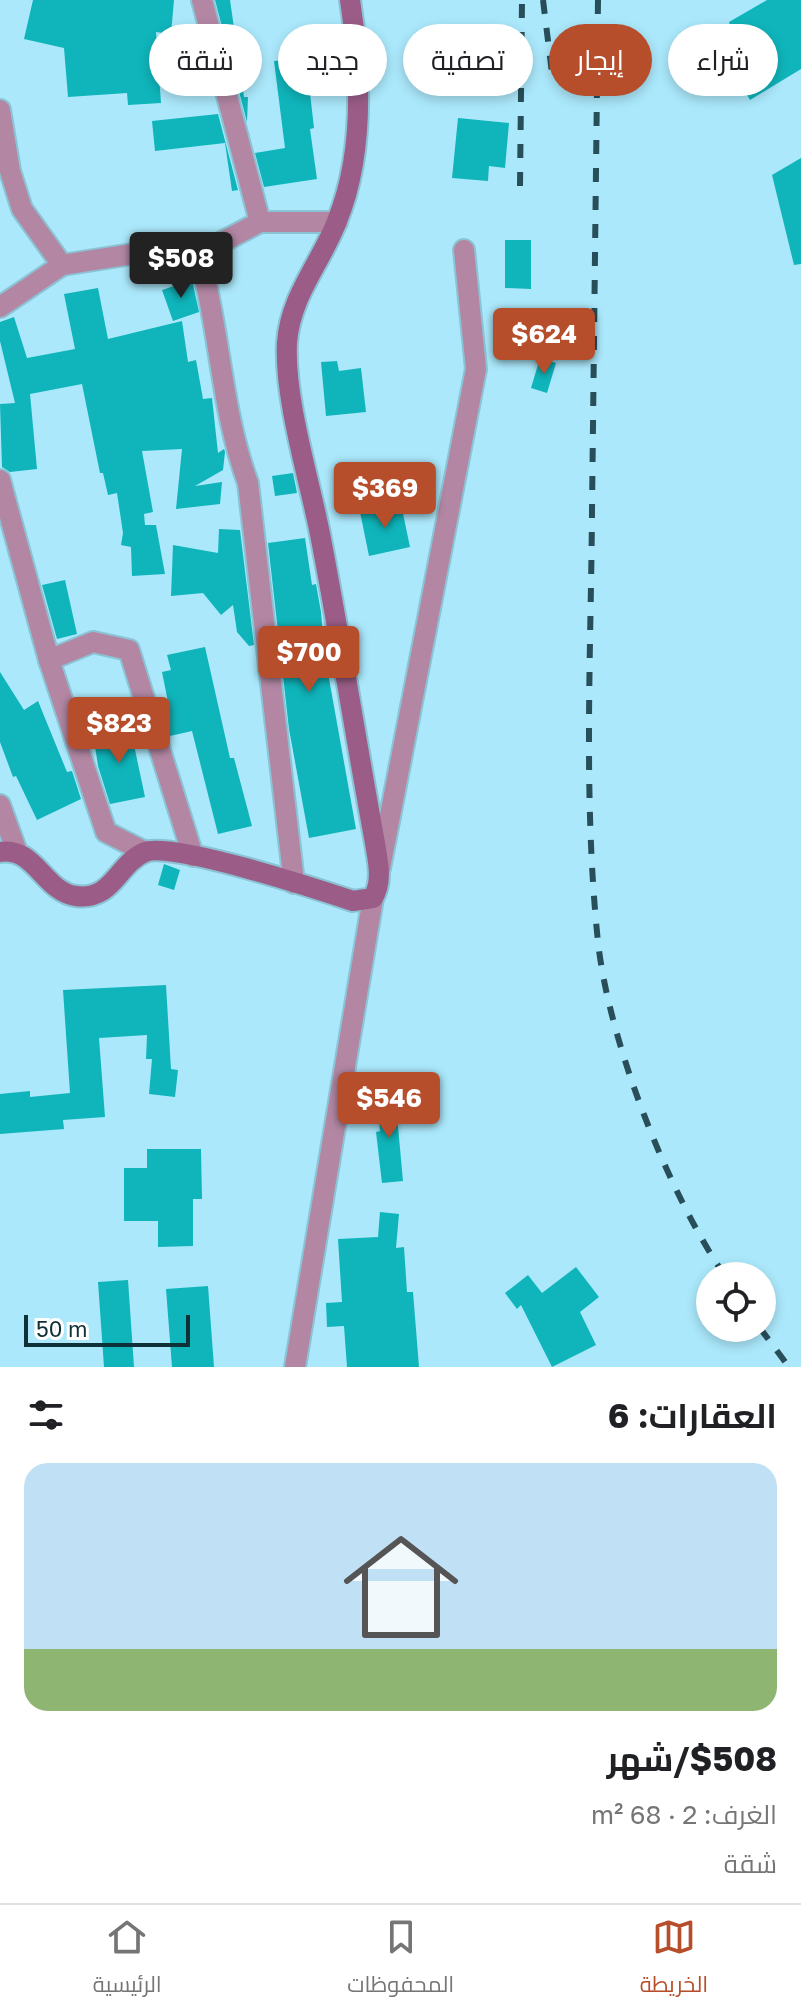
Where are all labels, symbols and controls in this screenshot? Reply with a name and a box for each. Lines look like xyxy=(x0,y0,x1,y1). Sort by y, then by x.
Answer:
chip: شقة xyxy=(149,24,262,96)
chip: جديد xyxy=(278,24,387,96)
chip: تصفية xyxy=(403,24,533,96)
chip: إيجار xyxy=(549,24,652,96)
chip: شراء xyxy=(668,24,778,96)
pin: $508 xyxy=(134,232,228,300)
text: $508 xyxy=(148,242,214,273)
pin: $624 xyxy=(497,308,591,376)
text: $624 xyxy=(511,318,577,349)
pin: $369 xyxy=(338,462,432,530)
text: $369 xyxy=(352,472,418,503)
pin: $700 xyxy=(262,626,356,694)
text: $700 xyxy=(276,636,342,667)
pin: $823 xyxy=(72,697,166,765)
text: $823 xyxy=(86,707,152,738)
pin: $546 xyxy=(342,1072,436,1140)
text: $546 xyxy=(356,1082,422,1113)
map controls xyxy=(696,1262,776,1342)
button: locate xyxy=(696,1262,776,1342)
scale bar xyxy=(24,1311,190,1347)
text: 50 m xyxy=(36,1315,87,1342)
icon: filters xyxy=(24,1393,68,1437)
text: العقارات: 6 xyxy=(608,1395,777,1435)
icon: home xyxy=(329,1515,473,1659)
text: $508/شهر xyxy=(607,1738,777,1778)
text: الغرف: 2 · 68 m² xyxy=(591,1799,777,1830)
text: شقة xyxy=(724,1848,777,1879)
tab: الرئيسية xyxy=(93,1915,162,2005)
tab: المحفوظات xyxy=(347,1915,454,2005)
tab: الخريطة xyxy=(640,1915,708,2005)

